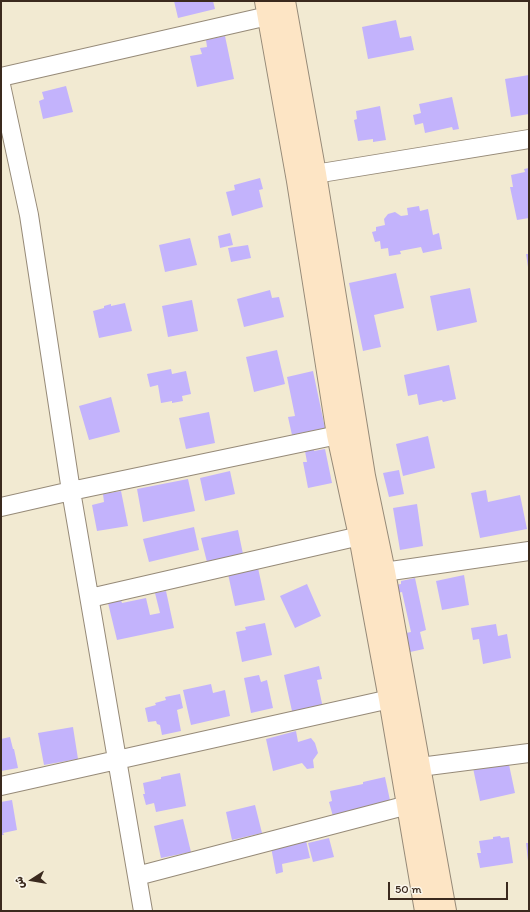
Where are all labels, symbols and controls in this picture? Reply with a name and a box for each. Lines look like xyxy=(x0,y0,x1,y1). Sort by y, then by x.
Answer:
north arrow xyxy=(12,860,52,900)
scale bar xyxy=(390,874,510,900)
text: ش xyxy=(12,875,27,890)
text: 50 m xyxy=(395,882,421,896)

